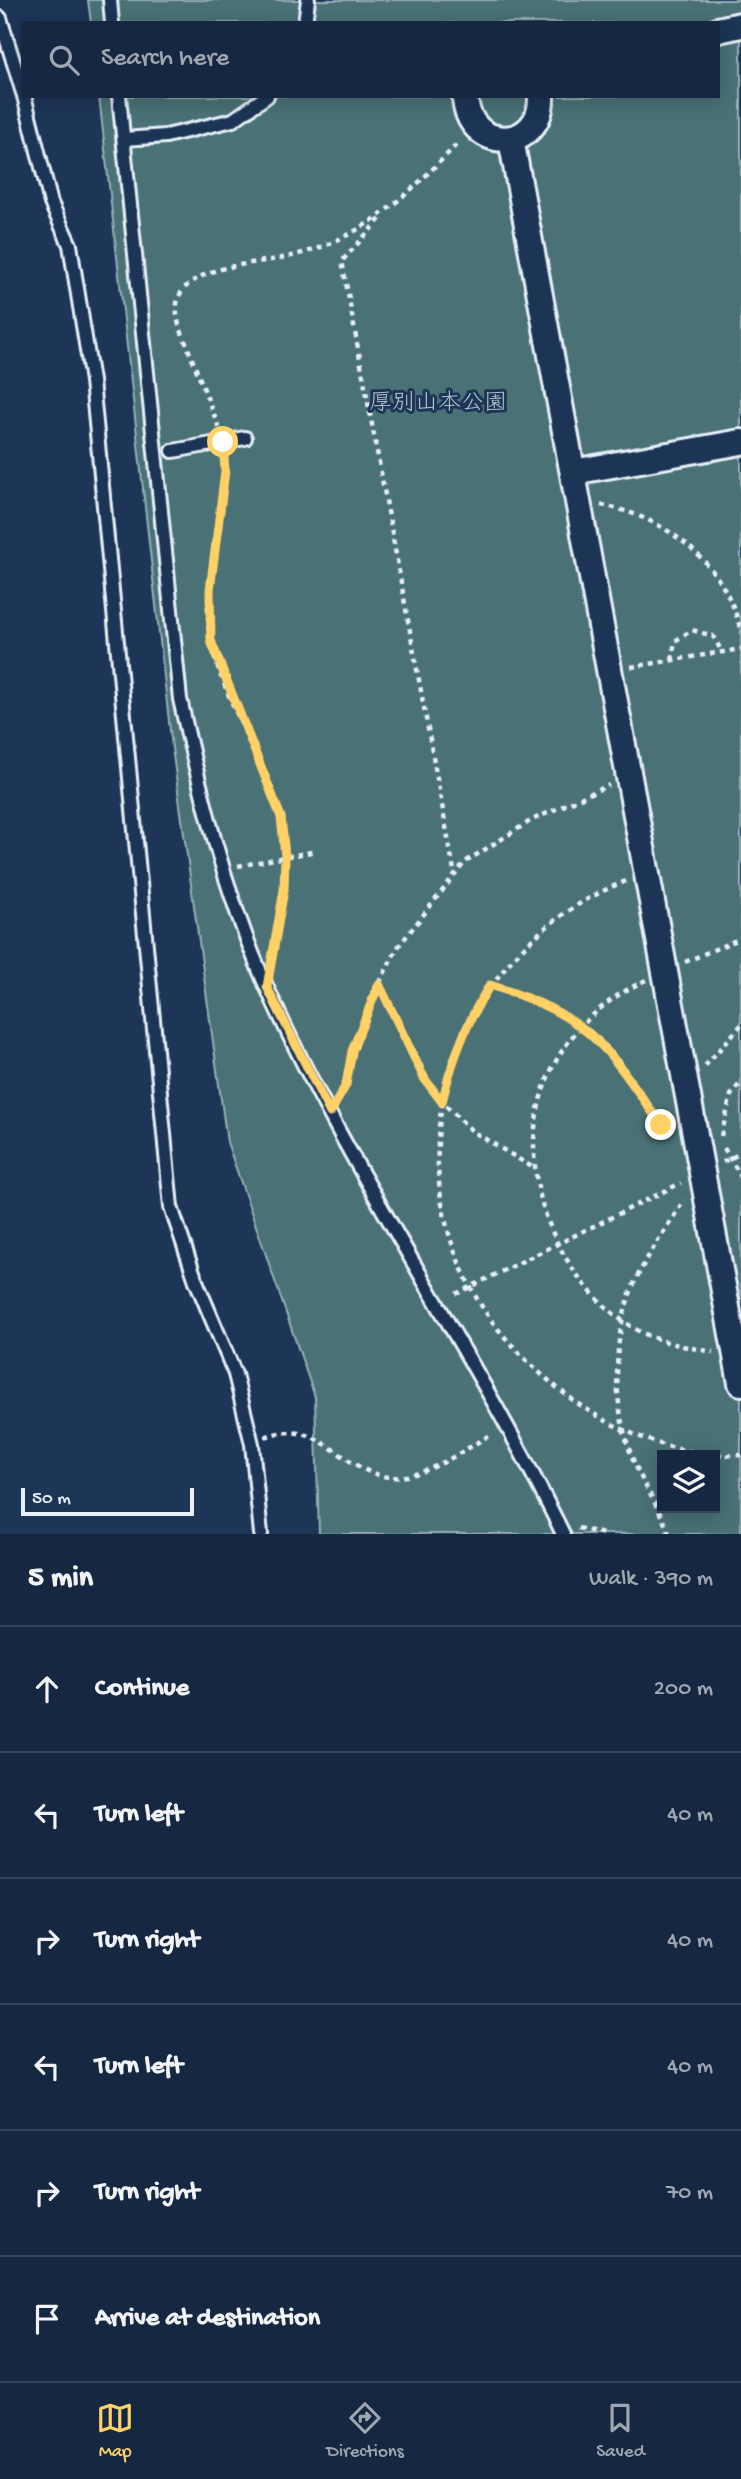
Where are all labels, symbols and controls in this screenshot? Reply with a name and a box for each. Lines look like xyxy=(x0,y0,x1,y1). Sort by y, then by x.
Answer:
search box xyxy=(21,21,720,98)
icon: search xyxy=(45,41,83,79)
text: Search here xyxy=(101,44,229,75)
park label: 厚別山本公園 xyxy=(369,390,507,418)
route start xyxy=(207,426,238,457)
route end xyxy=(645,1109,676,1140)
map controls xyxy=(657,1450,720,1513)
button: layers xyxy=(657,1450,720,1513)
scale bar xyxy=(21,1485,194,1517)
text: 50 m xyxy=(32,1488,71,1511)
text: 5 min xyxy=(28,1562,93,1597)
text: Walk · 390 m xyxy=(589,1566,713,1593)
icon: ahead xyxy=(28,1670,66,1708)
text: Continue xyxy=(95,1674,189,1705)
text: 200 m xyxy=(654,1676,713,1703)
icon: left xyxy=(28,1796,66,1834)
text: Turn left xyxy=(95,1800,183,1831)
text: 40 m xyxy=(667,1802,713,1829)
icon: right xyxy=(28,1922,66,1960)
text: Turn right xyxy=(95,1926,199,1957)
text: 40 m xyxy=(667,1928,713,1955)
icon: left xyxy=(28,2048,66,2086)
text: Turn left xyxy=(95,2052,183,2083)
text: 40 m xyxy=(667,2054,713,2081)
icon: right xyxy=(28,2174,66,2212)
text: Turn right xyxy=(95,2178,199,2209)
text: 70 m xyxy=(666,2180,713,2207)
icon: arrive xyxy=(28,2300,66,2338)
text: Arrive at destination xyxy=(95,2304,320,2335)
tab: Map xyxy=(96,2399,134,2464)
tab: Directions xyxy=(327,2399,404,2464)
tab: Saved xyxy=(596,2399,645,2464)

